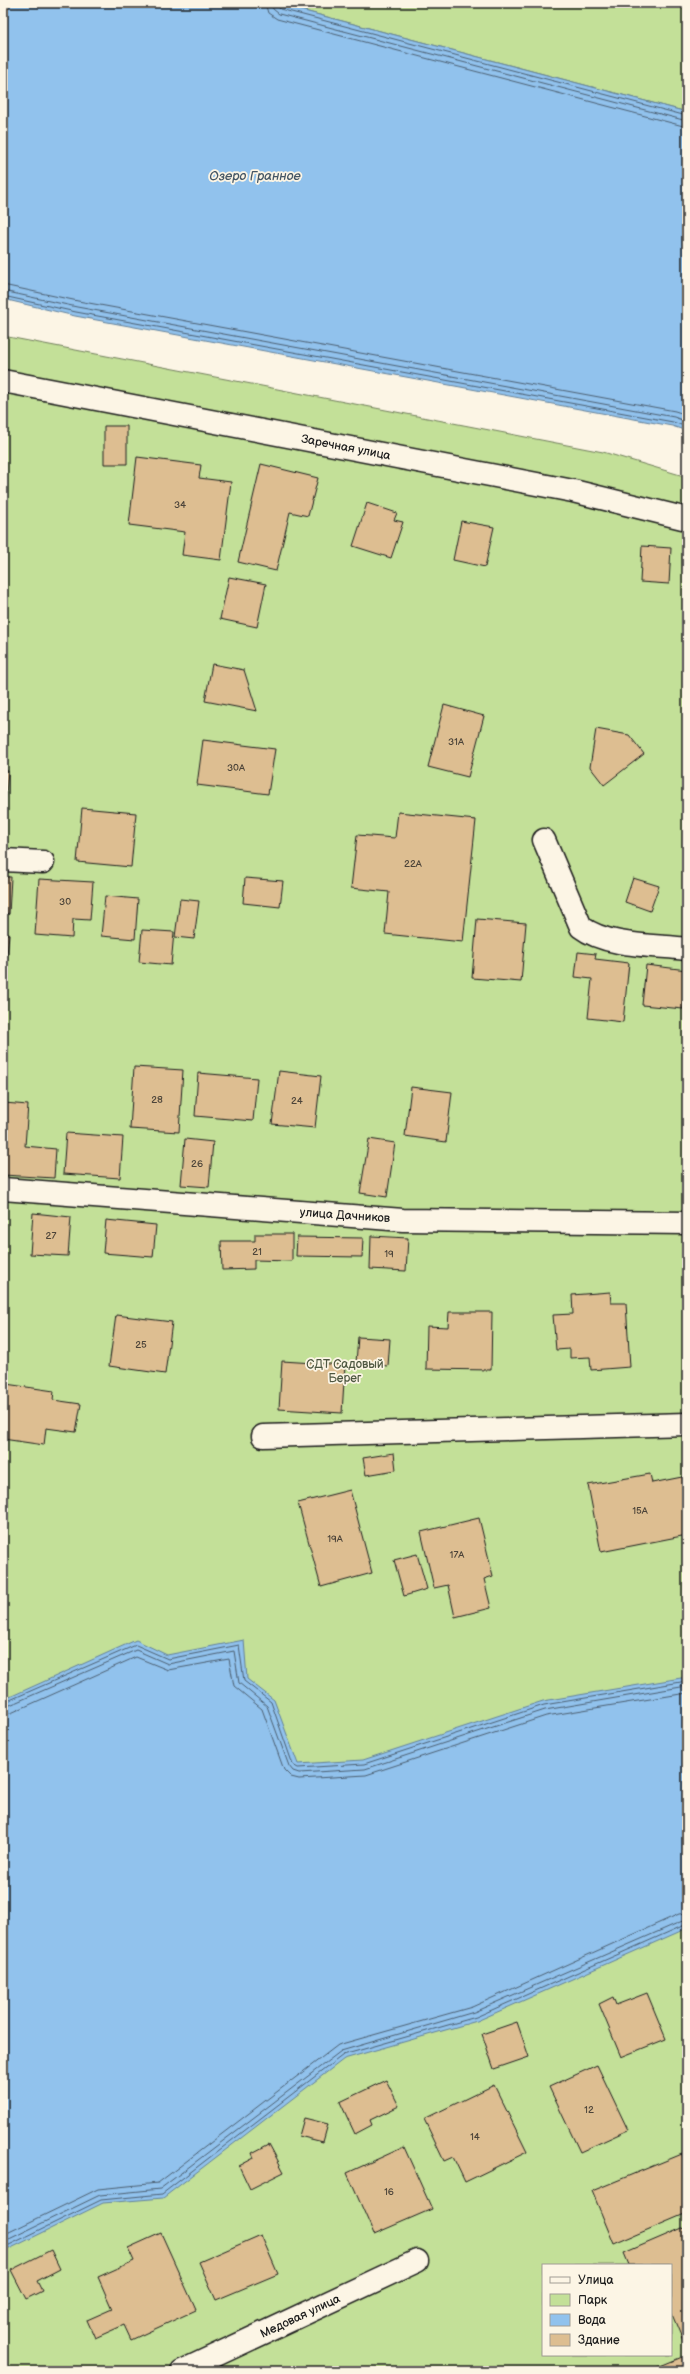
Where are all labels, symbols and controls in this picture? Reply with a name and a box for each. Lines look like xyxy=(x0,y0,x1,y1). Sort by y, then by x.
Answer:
water label: Озеро Гранное xyxy=(209,168,301,184)
street label: Заречная улица xyxy=(300,431,392,464)
house number: 34 xyxy=(174,499,186,511)
house number: 31А xyxy=(448,736,465,748)
house number: 30А xyxy=(227,762,246,774)
house number: 22А xyxy=(404,858,423,870)
house number: 30 xyxy=(59,896,71,908)
house number: 28 xyxy=(151,1094,163,1106)
house number: 24 xyxy=(291,1095,303,1107)
house number: 26 xyxy=(191,1158,203,1170)
street label: улица Дачников xyxy=(299,1205,391,1226)
house number: 27 xyxy=(46,1230,56,1242)
house number: 21 xyxy=(252,1246,262,1258)
house number: 19 xyxy=(384,1248,394,1260)
house number: 25 xyxy=(135,1339,147,1351)
park label: СДТ Садовый Берег xyxy=(306,1357,384,1386)
house number: 15А xyxy=(632,1505,649,1517)
house number: 19А xyxy=(327,1533,344,1545)
house number: 17А xyxy=(450,1549,465,1561)
house number: 12 xyxy=(584,2104,594,2116)
house number: 14 xyxy=(470,2131,480,2143)
house number: 16 xyxy=(384,2186,394,2198)
legend xyxy=(542,2264,672,2356)
text: Улица xyxy=(578,2273,614,2288)
street label: Медовая улица xyxy=(258,2291,343,2342)
text: Парк xyxy=(578,2293,608,2308)
text: Вода xyxy=(578,2313,606,2328)
text: Здание xyxy=(578,2333,620,2348)

